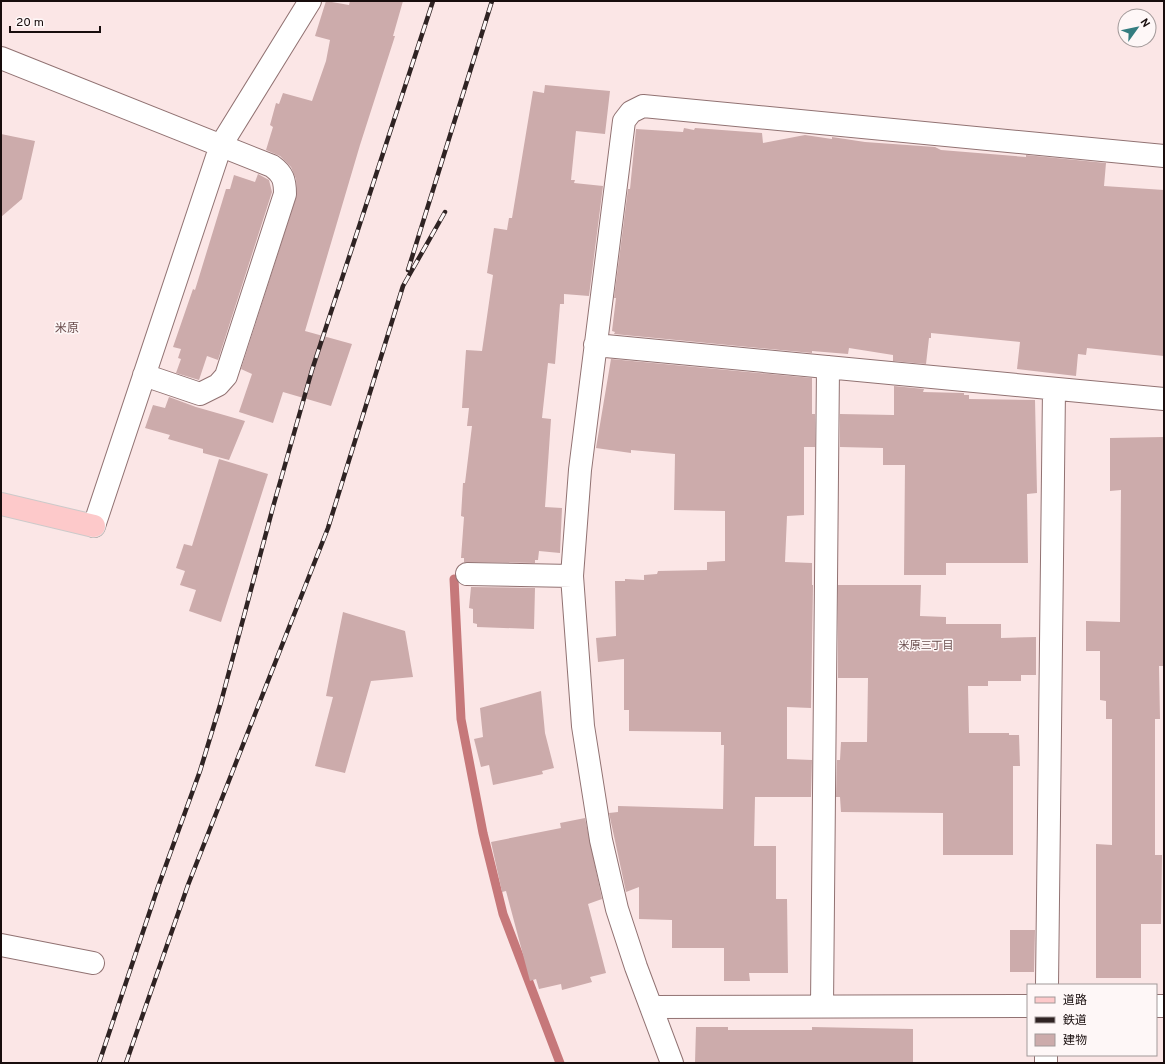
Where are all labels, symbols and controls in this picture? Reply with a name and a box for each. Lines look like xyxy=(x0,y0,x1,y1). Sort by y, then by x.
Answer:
scale bar xyxy=(10,8,100,34)
north arrow xyxy=(1117,8,1157,48)
text: 20 m xyxy=(16,15,44,31)
text: N xyxy=(1137,16,1153,30)
district label: 米原 xyxy=(55,321,79,337)
district label: 米原三丁目 xyxy=(899,639,954,653)
legend xyxy=(1027,984,1157,1056)
text: 道路 xyxy=(1063,993,1087,1009)
text: 鉄道 xyxy=(1063,1013,1087,1029)
text: 建物 xyxy=(1063,1033,1087,1049)

